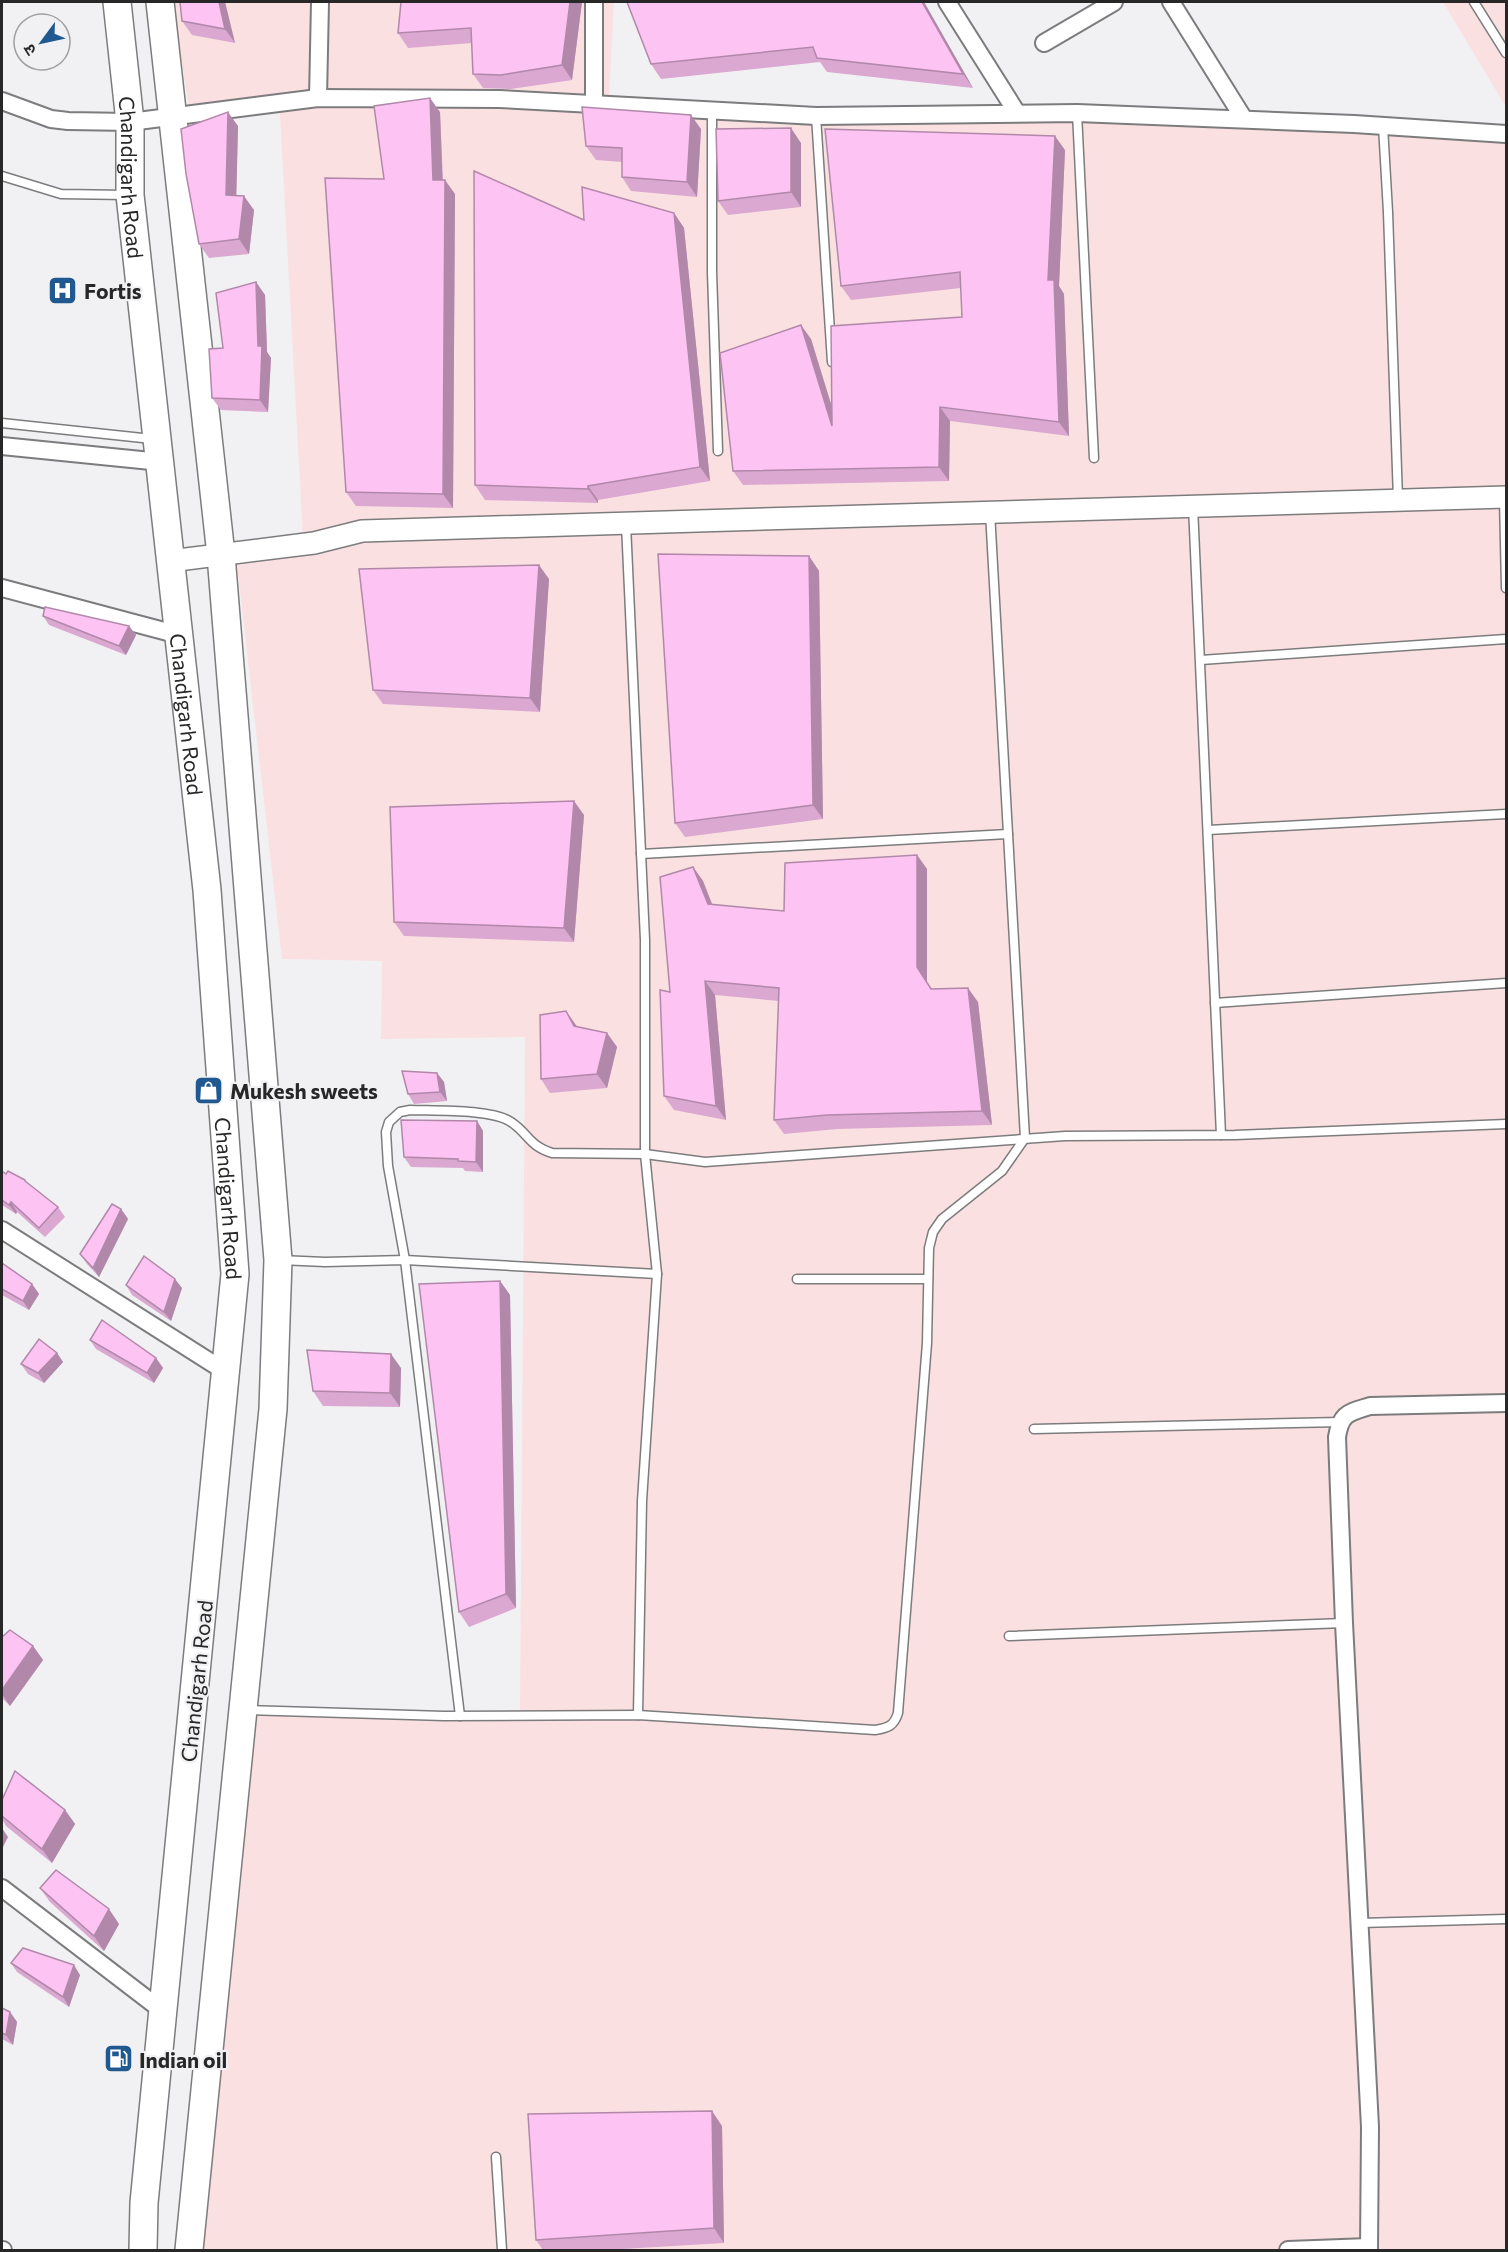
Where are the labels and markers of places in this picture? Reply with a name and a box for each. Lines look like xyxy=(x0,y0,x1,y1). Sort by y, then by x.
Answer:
hospital icon: Fortis xyxy=(47,274,79,306)
place label: Fortis xyxy=(84,278,142,303)
shop icon: Mukesh sweets xyxy=(193,1074,225,1106)
place label: Mukesh sweets xyxy=(230,1078,378,1103)
fuel station icon: Indian oil xyxy=(102,2043,134,2075)
place label: Indian oil xyxy=(139,2047,227,2072)

